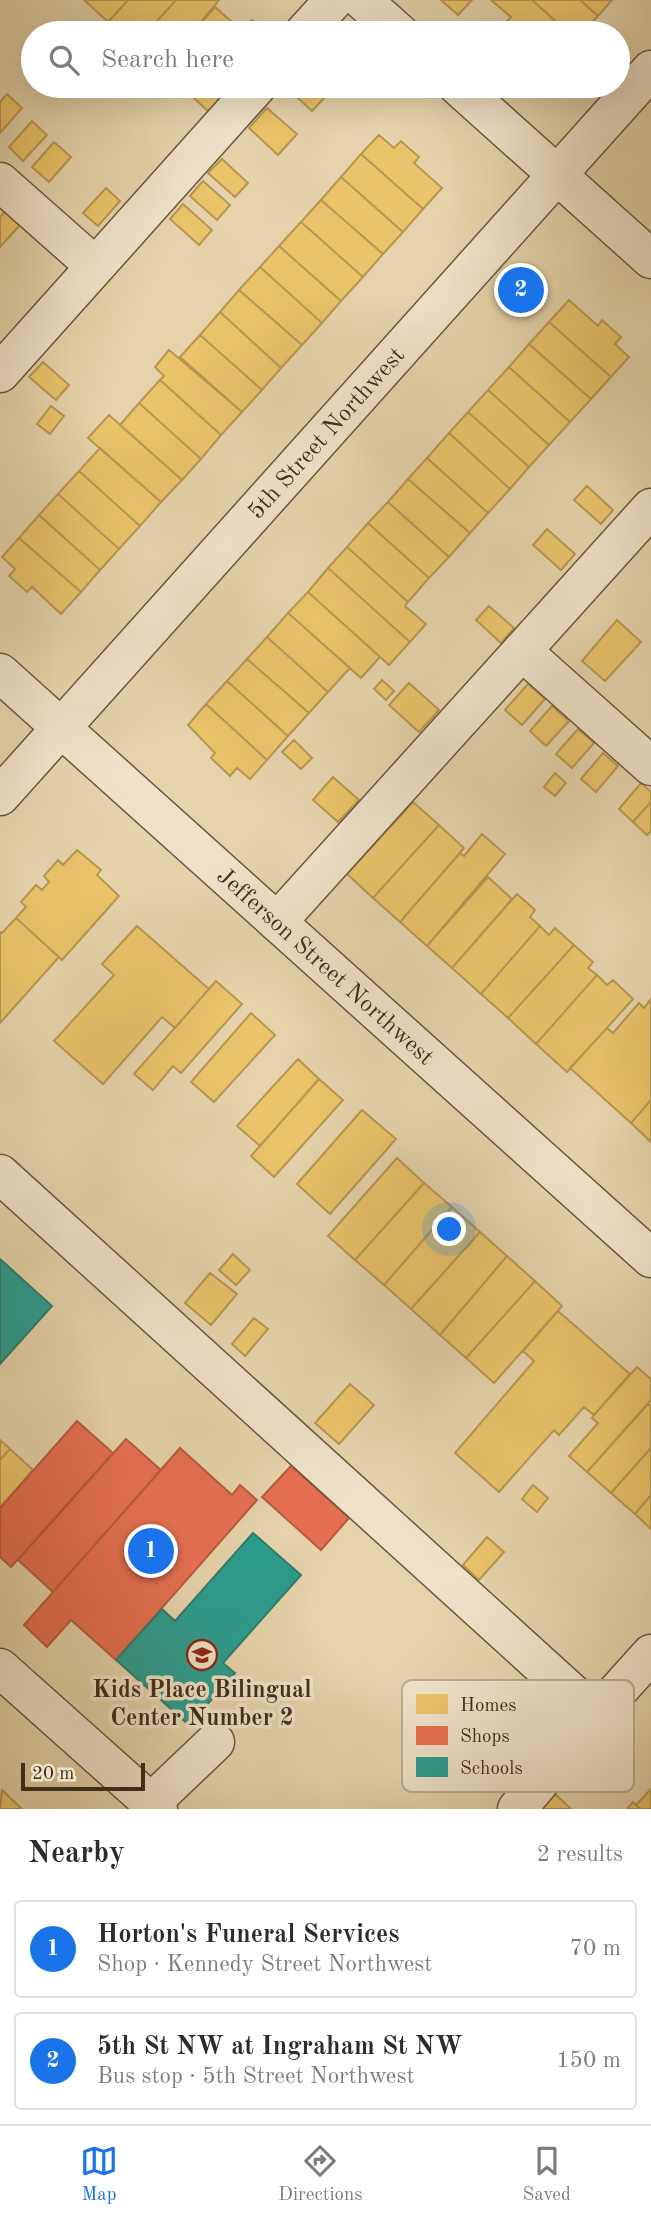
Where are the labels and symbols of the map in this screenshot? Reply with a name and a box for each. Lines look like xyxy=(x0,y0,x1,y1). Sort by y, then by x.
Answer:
pin: 2 xyxy=(498,264,544,316)
street label: 5th Street Northwest xyxy=(244,344,410,525)
street label: Jefferson Street Northwest xyxy=(211,864,437,1070)
your location xyxy=(432,1212,466,1246)
pin: 1 xyxy=(128,1525,174,1577)
school or university icon: Kids Place Bilingual Center Number 2 xyxy=(185,1638,219,1672)
place label: Kids Place Bilingual Center Number 2 xyxy=(92,1679,312,1731)
legend xyxy=(402,1680,634,1792)
text: Homes xyxy=(460,1697,516,1716)
text: Shops xyxy=(460,1728,510,1747)
scale bar xyxy=(21,1760,145,1792)
text: Schools xyxy=(460,1760,523,1779)

